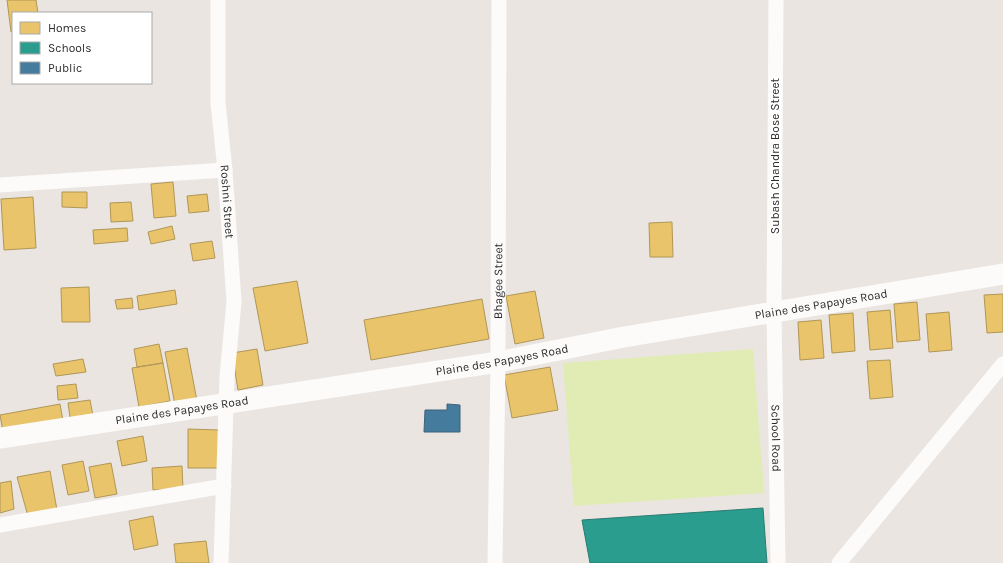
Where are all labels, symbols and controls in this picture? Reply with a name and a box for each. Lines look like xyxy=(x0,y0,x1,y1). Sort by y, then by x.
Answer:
legend xyxy=(12,12,152,84)
text: Homes xyxy=(48,21,86,35)
text: Schools xyxy=(48,41,91,55)
text: Public xyxy=(48,61,82,75)
street label: Subash Chandra Bose Street xyxy=(768,77,782,234)
street label: Roshni Street xyxy=(217,164,237,240)
street label: Bhagee Street xyxy=(491,242,505,319)
street label: Plaine des Papayes Road xyxy=(754,286,889,322)
street label: Plaine des Papayes Road xyxy=(435,341,569,378)
street label: Plaine des Papayes Road xyxy=(114,393,249,427)
street label: School Road xyxy=(768,404,784,472)

